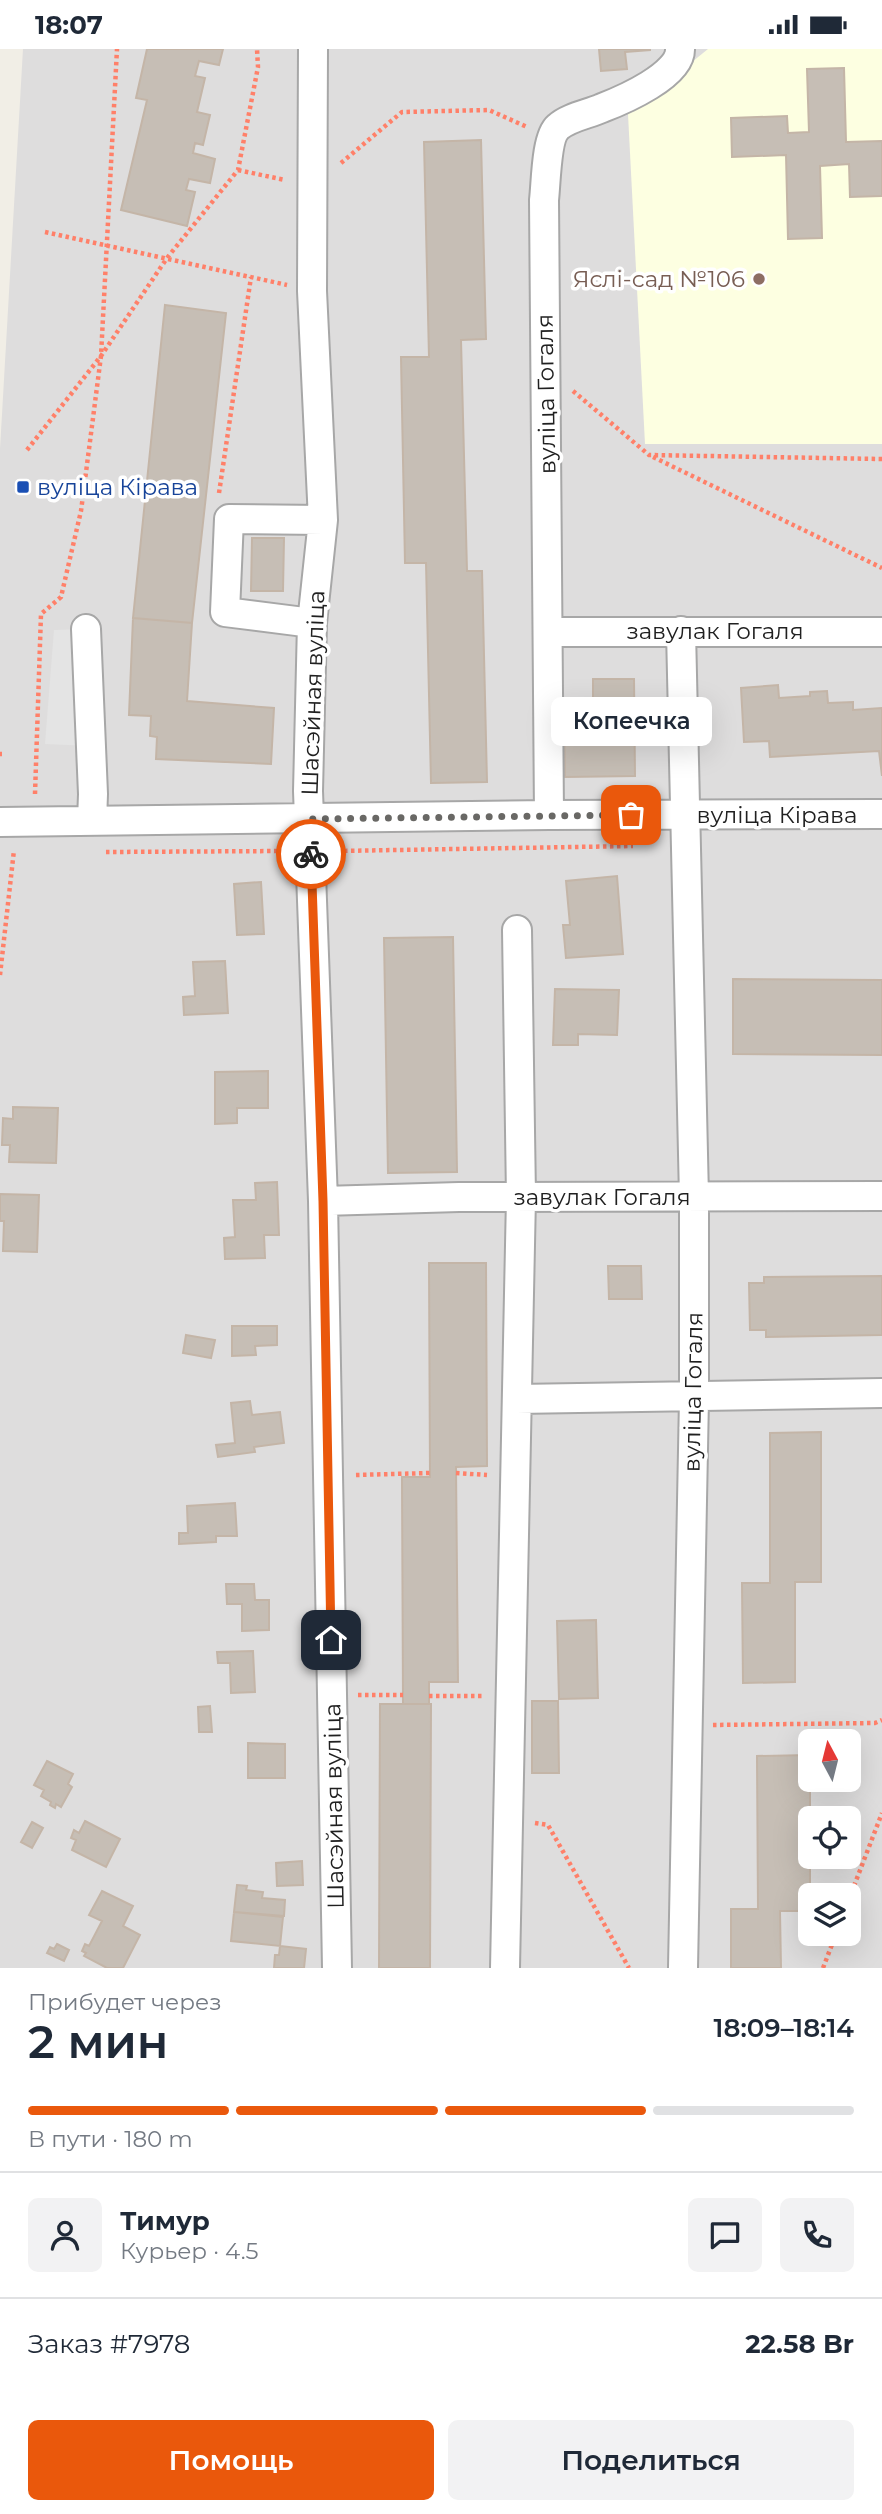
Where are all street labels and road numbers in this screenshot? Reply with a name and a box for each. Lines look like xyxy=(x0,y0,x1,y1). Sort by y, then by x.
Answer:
street label: вуліца Гогаля xyxy=(531,314,561,474)
street label: Шасэйная вуліца xyxy=(295,590,331,796)
street label: завулак Гогаля xyxy=(626,617,804,645)
street label: вуліца Кірава xyxy=(697,801,857,829)
street label: завулак Гогаля xyxy=(513,1183,691,1211)
street label: вуліца Гогаля xyxy=(678,1312,708,1472)
street label: Шасэйная вуліца xyxy=(318,1703,350,1909)

